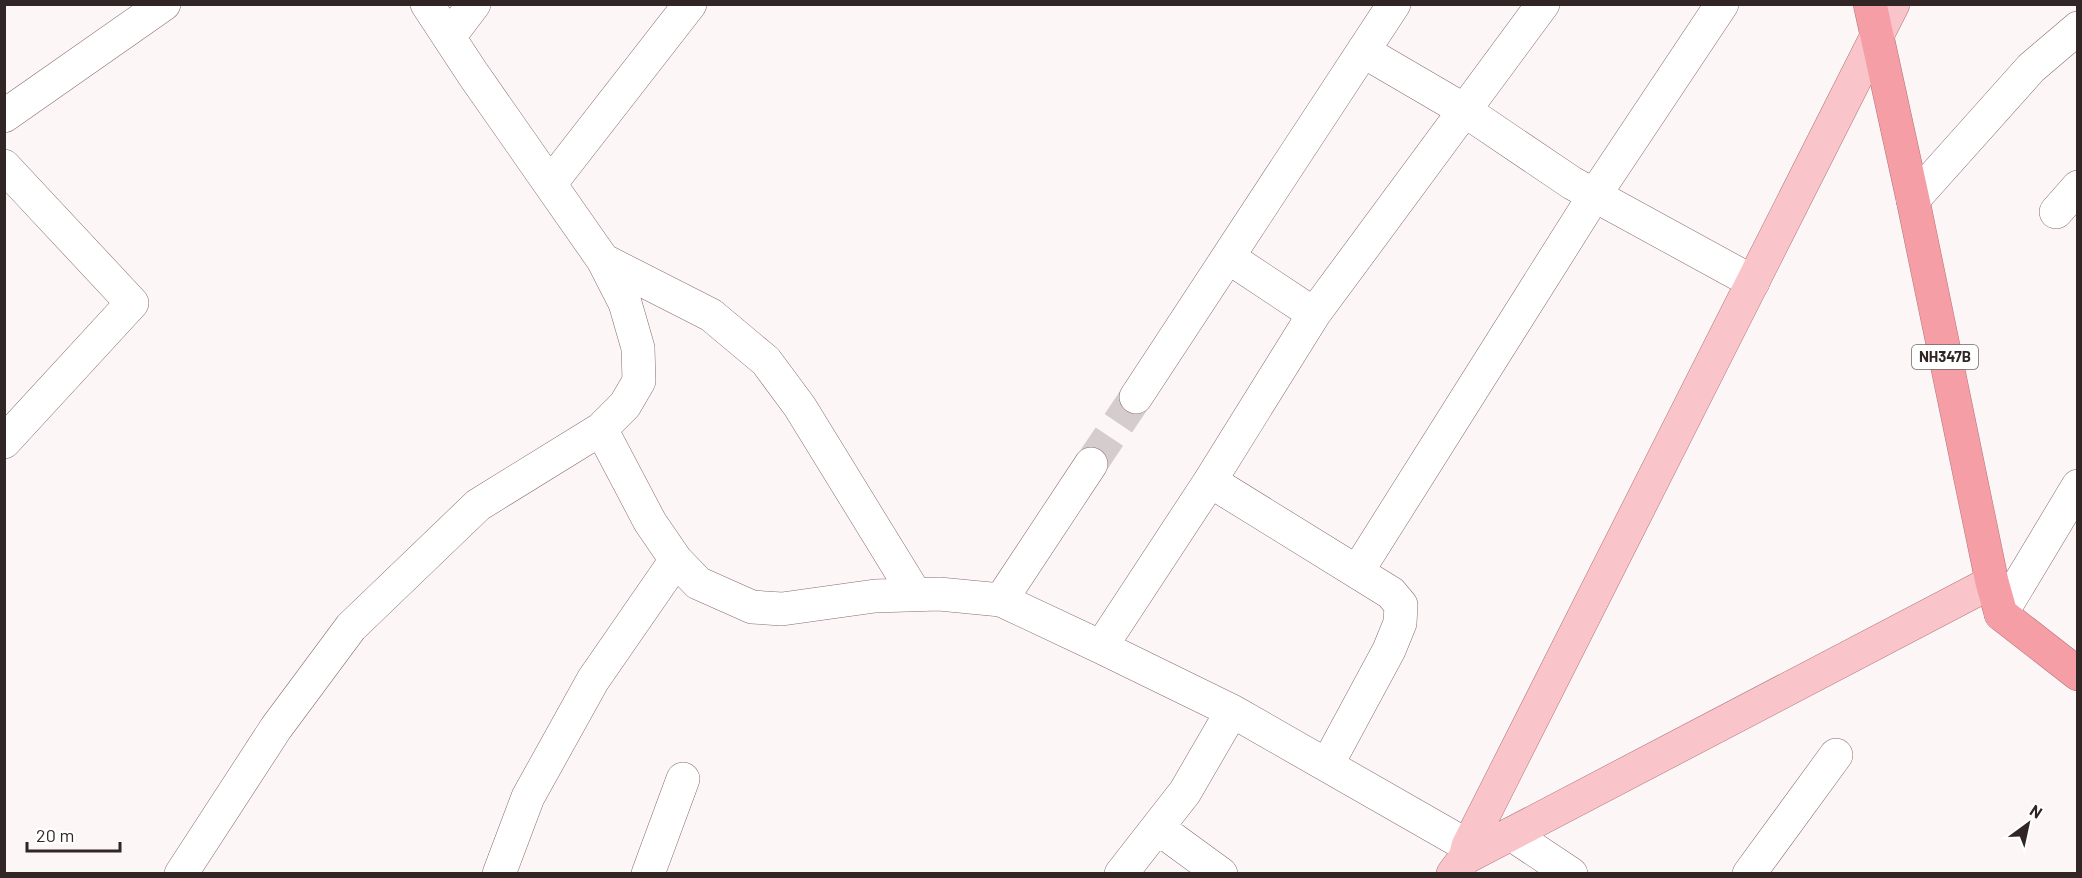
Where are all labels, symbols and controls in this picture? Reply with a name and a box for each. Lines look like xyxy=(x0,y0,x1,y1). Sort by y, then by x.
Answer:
road number: NH347B xyxy=(1912,345,1978,369)
north arrow xyxy=(1998,794,2058,854)
text: N xyxy=(2027,800,2046,822)
scale bar xyxy=(27,815,120,853)
text: 20 m xyxy=(36,824,74,846)

